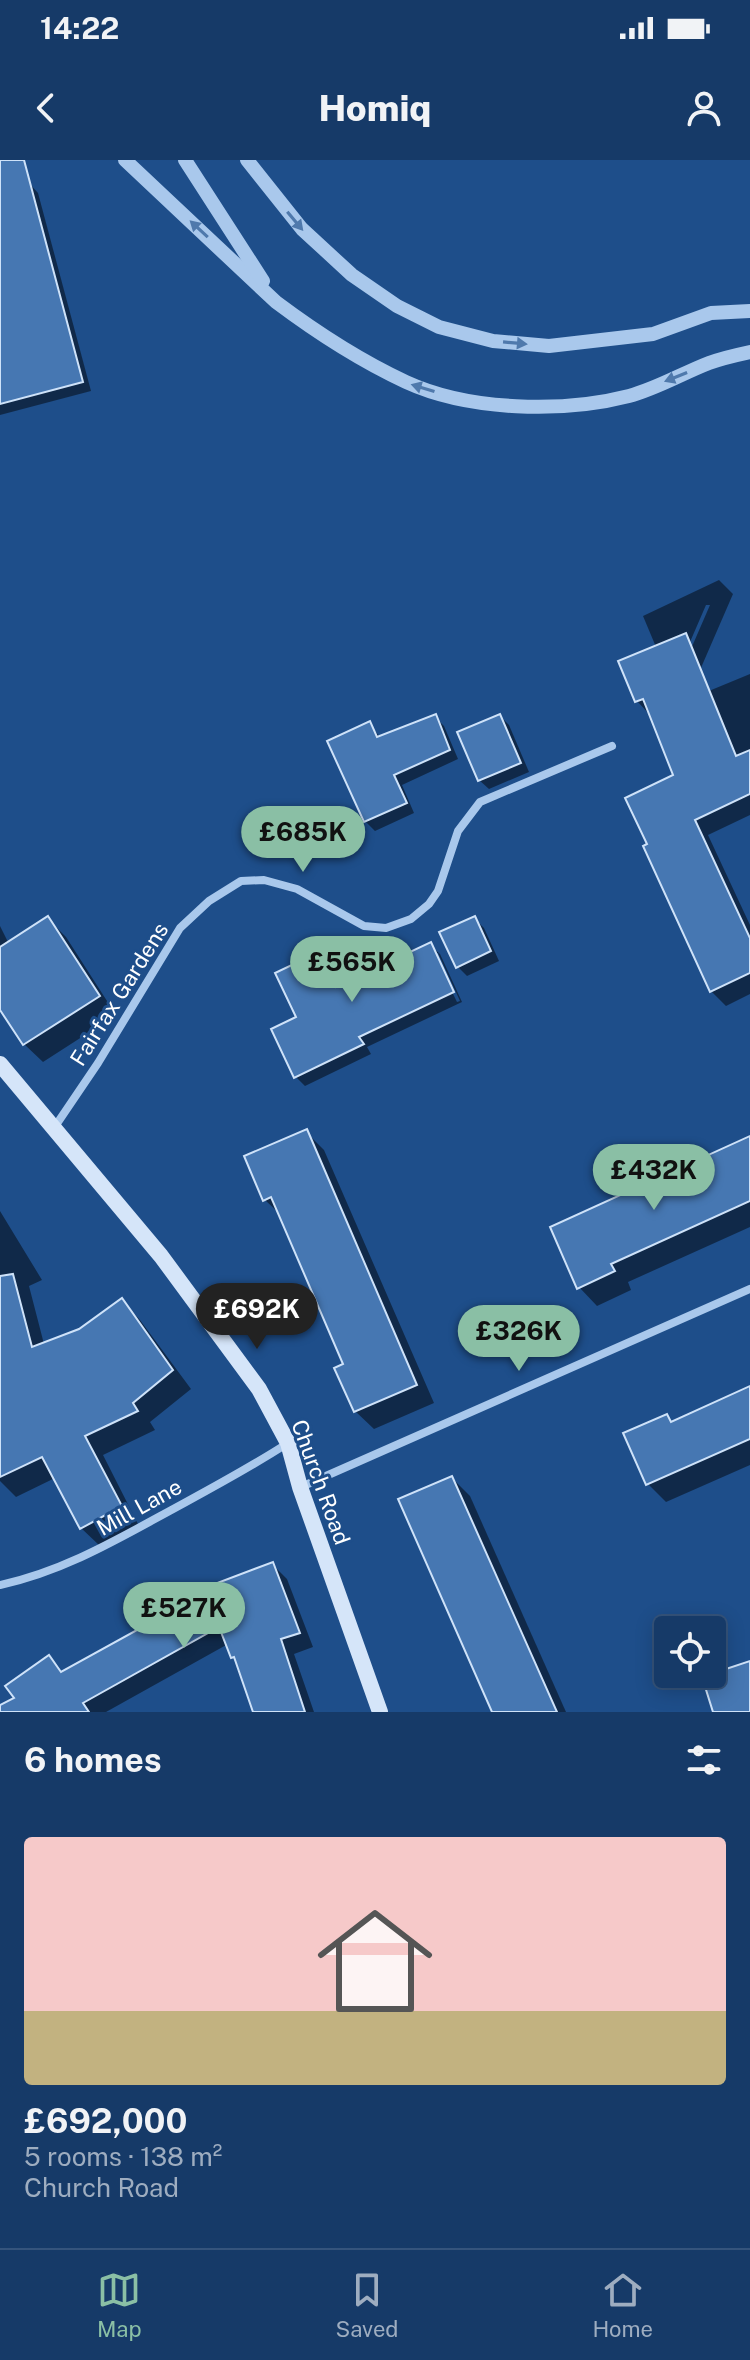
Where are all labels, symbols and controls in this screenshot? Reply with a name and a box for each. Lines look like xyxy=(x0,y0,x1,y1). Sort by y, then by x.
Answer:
text: 14:22 xyxy=(40,10,119,46)
icon: back xyxy=(24,86,68,130)
icon: person xyxy=(682,86,726,130)
text: Homiq xyxy=(319,87,431,129)
one-way arrow xyxy=(287,211,303,231)
one-way arrow xyxy=(190,221,209,239)
one-way arrow xyxy=(503,337,528,350)
one-way arrow xyxy=(664,370,688,383)
one-way arrow xyxy=(410,381,434,394)
pin: £685K xyxy=(247,806,359,874)
text: £685K xyxy=(259,816,347,847)
street label: Fairfax Gardens xyxy=(65,918,173,1070)
pin: £565K xyxy=(296,936,408,1004)
text: £565K xyxy=(308,946,396,977)
pin: £432K xyxy=(598,1144,710,1212)
text: £432K xyxy=(611,1154,697,1185)
pin: £692K xyxy=(201,1283,313,1351)
text: £692K xyxy=(214,1293,300,1324)
pin: £326K xyxy=(463,1305,575,1373)
text: £326K xyxy=(476,1315,562,1346)
street label: Church Road xyxy=(286,1416,356,1548)
street label: Mill Lane xyxy=(92,1473,186,1541)
pin: £527K xyxy=(128,1582,240,1650)
text: £527K xyxy=(141,1592,227,1623)
map controls xyxy=(654,1616,726,1688)
button: locate xyxy=(654,1616,726,1688)
icon: filters xyxy=(682,1738,726,1782)
text: 6 homes xyxy=(24,1740,162,1780)
icon: home xyxy=(303,1889,447,2033)
text: £692,000 xyxy=(24,2101,187,2141)
text: 5 rooms · 138 m² xyxy=(24,2141,222,2172)
text: Church Road xyxy=(24,2172,179,2203)
tab: Map xyxy=(97,2268,142,2342)
tab: Saved xyxy=(336,2268,398,2342)
tab: Home xyxy=(592,2268,653,2342)

